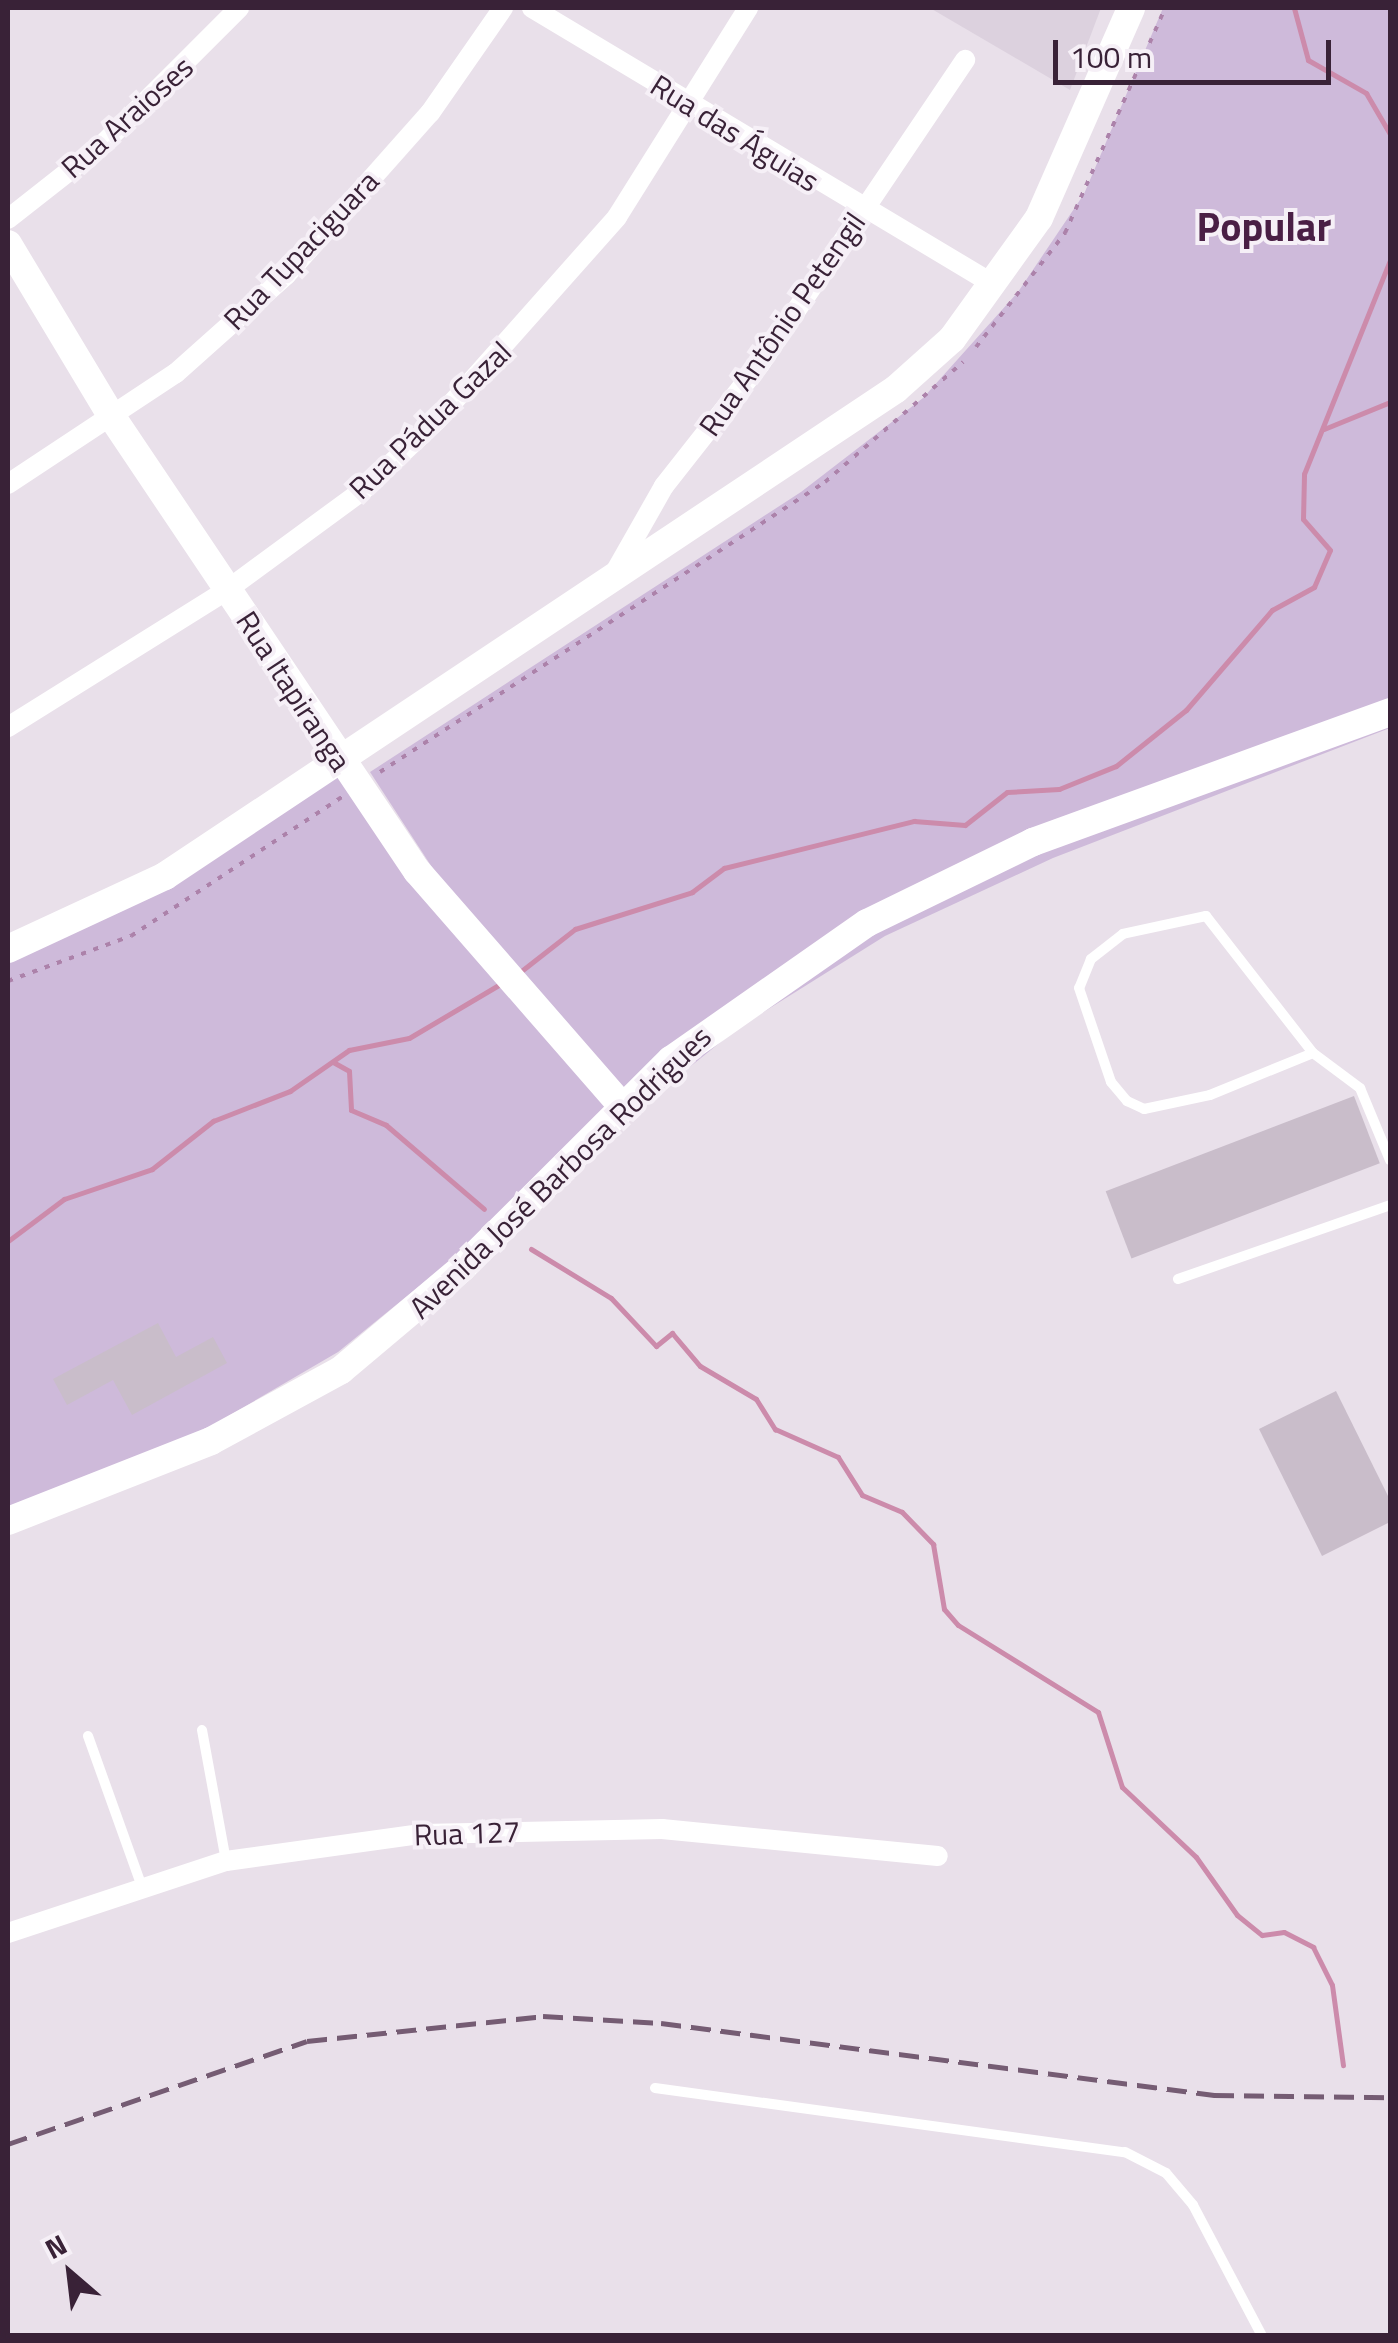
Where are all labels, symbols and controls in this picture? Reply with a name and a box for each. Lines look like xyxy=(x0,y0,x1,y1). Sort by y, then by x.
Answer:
scale bar xyxy=(1058,20,1336,82)
text: 100 m xyxy=(1070,34,1152,80)
street label: Rua Araioses xyxy=(54,49,200,185)
street label: Rua das Águias xyxy=(644,67,826,199)
street label: Rua Tupaciguara xyxy=(216,163,386,337)
district label: Popular xyxy=(1197,203,1331,251)
street label: Rua Antônio Petengil xyxy=(691,205,873,443)
street label: Rua Pádua Gazal xyxy=(342,334,518,506)
street label: Rua Itapiranga xyxy=(229,604,359,778)
street label: Avenida José Barbosa Rodrigues xyxy=(402,1018,718,1326)
street label: Rua 127 xyxy=(413,1813,521,1853)
north arrow xyxy=(20,2223,120,2323)
text: N xyxy=(37,2223,74,2270)

